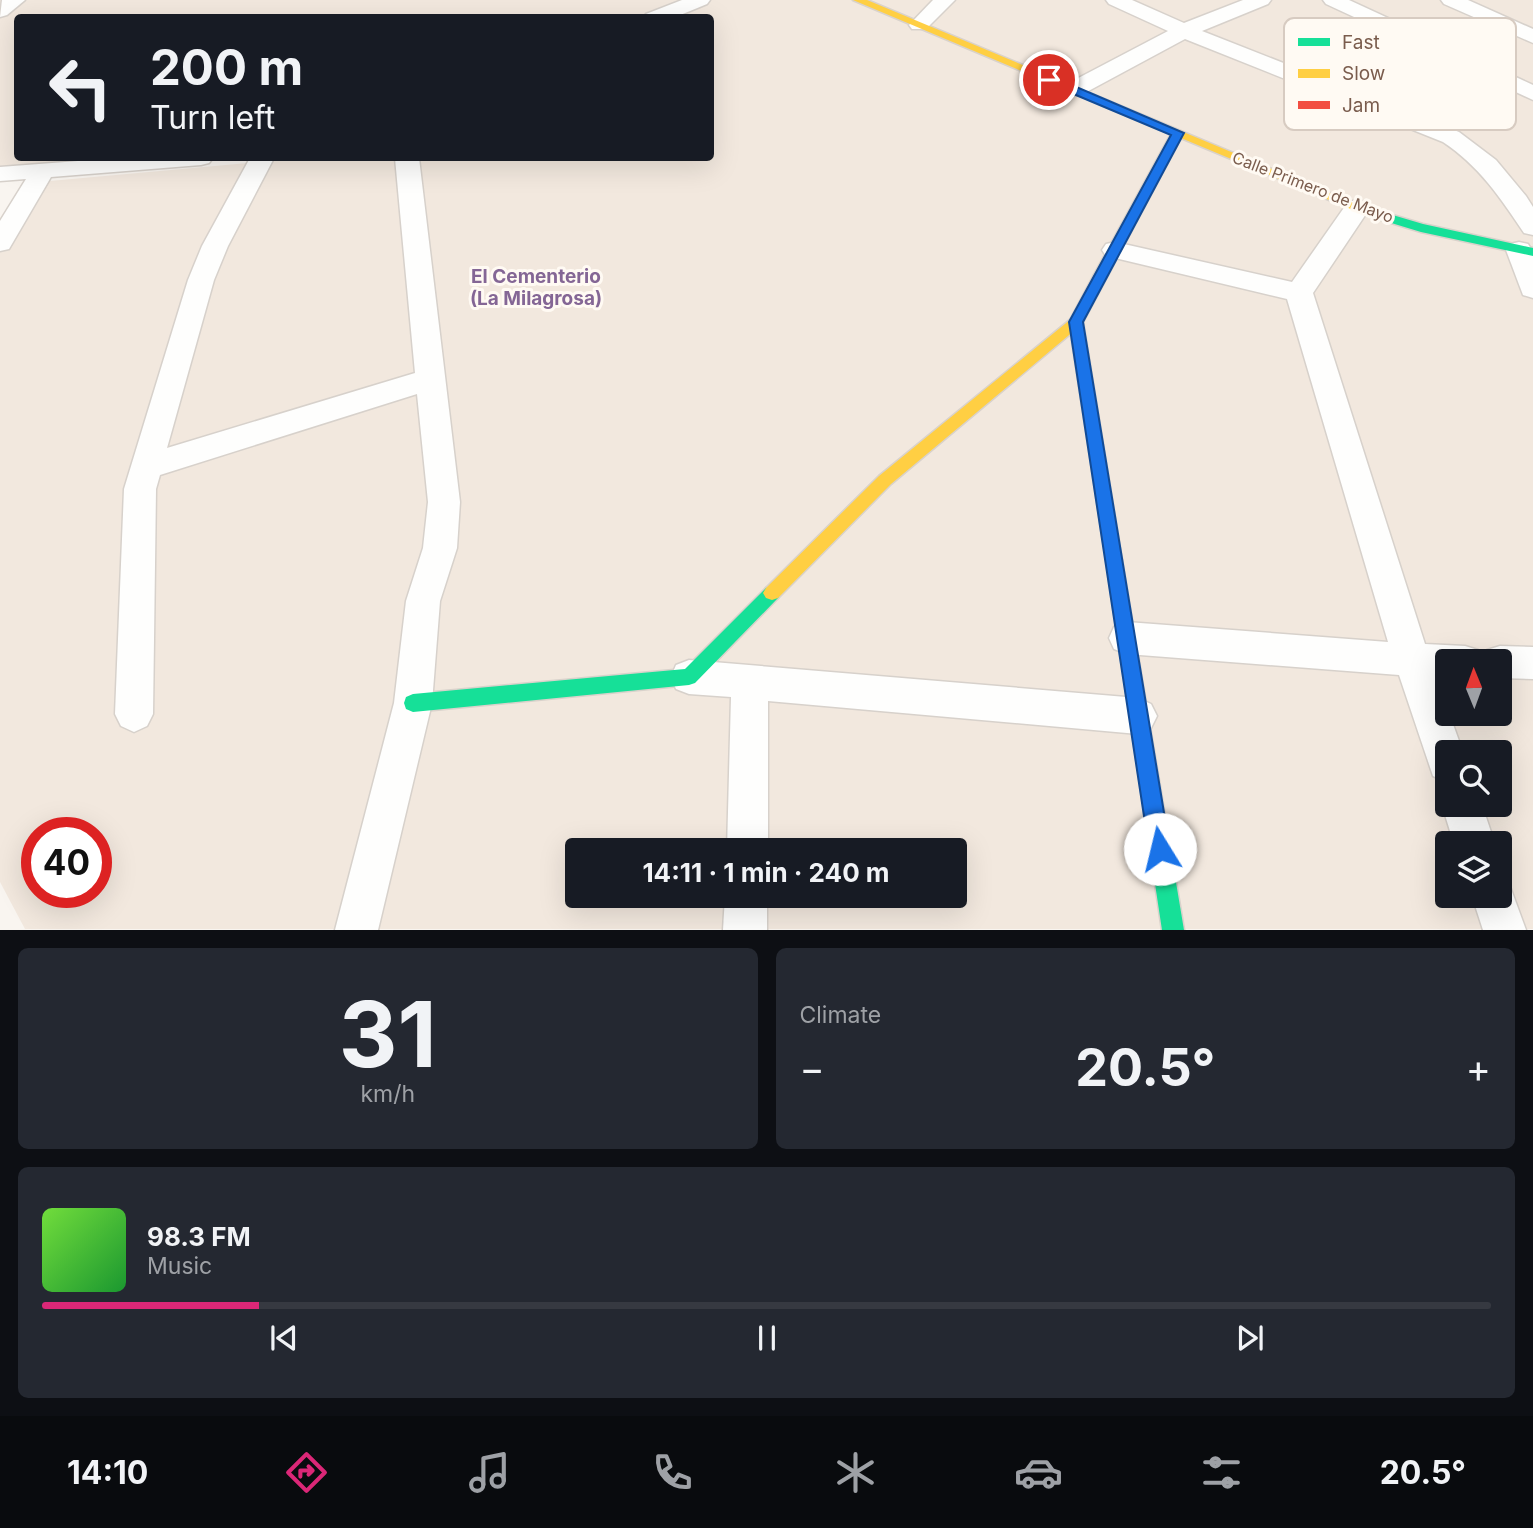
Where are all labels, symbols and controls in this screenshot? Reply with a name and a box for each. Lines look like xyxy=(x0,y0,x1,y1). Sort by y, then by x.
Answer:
legend xyxy=(1284,18,1516,130)
text: Fast xyxy=(1342,31,1380,54)
text: 200 m xyxy=(150,38,303,97)
icon: left xyxy=(35,42,126,133)
pin xyxy=(1019,50,1079,110)
icon: arrive xyxy=(1030,61,1068,99)
text: Slow xyxy=(1342,62,1385,85)
text: Jam xyxy=(1342,94,1380,117)
text: Turn left xyxy=(150,98,275,137)
street label: Calle Primero de Mayo xyxy=(1230,147,1396,227)
district label: El Cementerio (La Milagrosa) xyxy=(470,265,602,310)
north arrow xyxy=(1435,649,1512,726)
map controls xyxy=(1435,649,1512,908)
button: search xyxy=(1435,740,1512,817)
position arrow xyxy=(1123,812,1197,886)
speed limit sign: 40 xyxy=(21,817,112,908)
button: layers xyxy=(1435,831,1512,908)
text: 14:11 · 1 min · 240 m xyxy=(642,857,890,888)
text: 31 xyxy=(339,979,437,1089)
text: Climate xyxy=(800,1001,881,1029)
text: 20.5° xyxy=(1075,1036,1215,1099)
text: − xyxy=(800,1045,825,1091)
text: + xyxy=(1466,1045,1491,1091)
text: km/h xyxy=(360,1080,415,1108)
text: 98.3 FM xyxy=(147,1221,251,1252)
text: Music xyxy=(147,1252,212,1280)
icon: previous xyxy=(265,1319,303,1357)
icon: pause xyxy=(748,1319,786,1357)
icon: next xyxy=(1231,1319,1269,1357)
icon: directions xyxy=(282,1448,331,1497)
icon: music xyxy=(465,1448,514,1497)
icon: phone xyxy=(648,1448,697,1497)
icon: climate xyxy=(831,1448,880,1497)
icon: car xyxy=(1014,1448,1063,1497)
icon: filters xyxy=(1197,1448,1246,1497)
text: 14:10 xyxy=(67,1453,148,1492)
text: 20.5° xyxy=(1380,1453,1466,1492)

